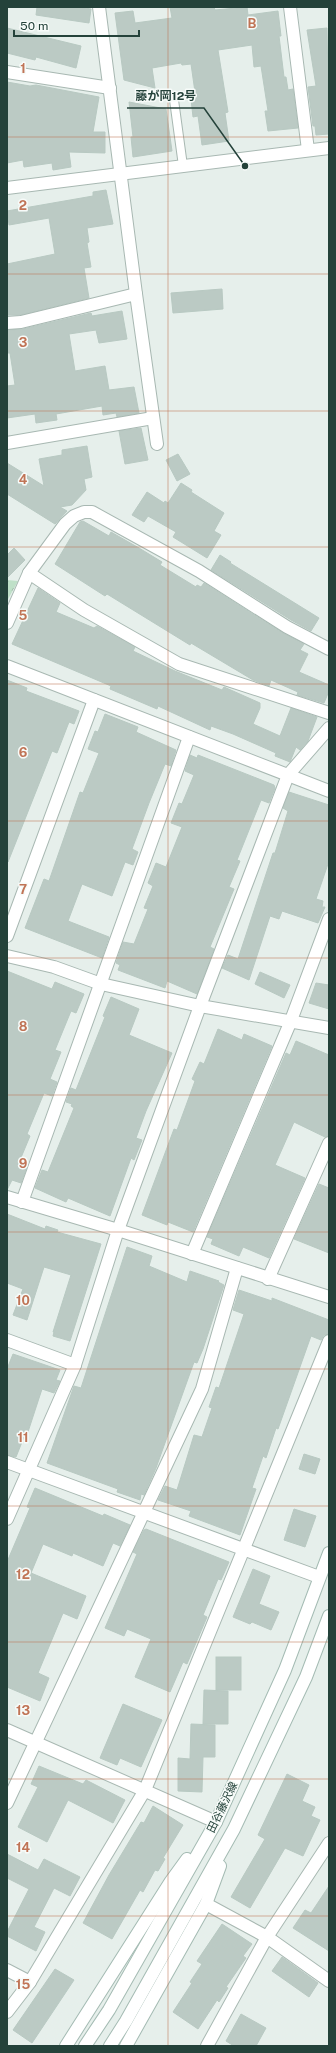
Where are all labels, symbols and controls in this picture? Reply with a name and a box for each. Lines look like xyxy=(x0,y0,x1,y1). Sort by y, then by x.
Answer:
scale bar xyxy=(14,12,139,38)
text: B xyxy=(248,16,257,31)
text: 50 m xyxy=(20,19,48,33)
text: 1 xyxy=(20,61,26,76)
callout: 藤が岡12号 xyxy=(127,84,204,108)
text: 藤が岡12号 xyxy=(136,89,196,103)
text: 2 xyxy=(19,198,27,213)
text: 3 xyxy=(19,335,28,350)
text: 4 xyxy=(19,472,28,487)
text: 5 xyxy=(19,608,28,623)
text: 6 xyxy=(19,745,28,760)
text: 7 xyxy=(19,882,27,897)
text: 8 xyxy=(19,1019,28,1034)
text: 9 xyxy=(19,1156,27,1171)
text: 10 xyxy=(16,1293,30,1308)
text: 11 xyxy=(17,1430,29,1445)
text: 12 xyxy=(16,1567,30,1582)
text: 13 xyxy=(16,1703,30,1718)
street label: 田谷藤沢線 xyxy=(205,1780,239,1834)
text: 14 xyxy=(16,1840,31,1855)
text: 15 xyxy=(16,1977,30,1992)

